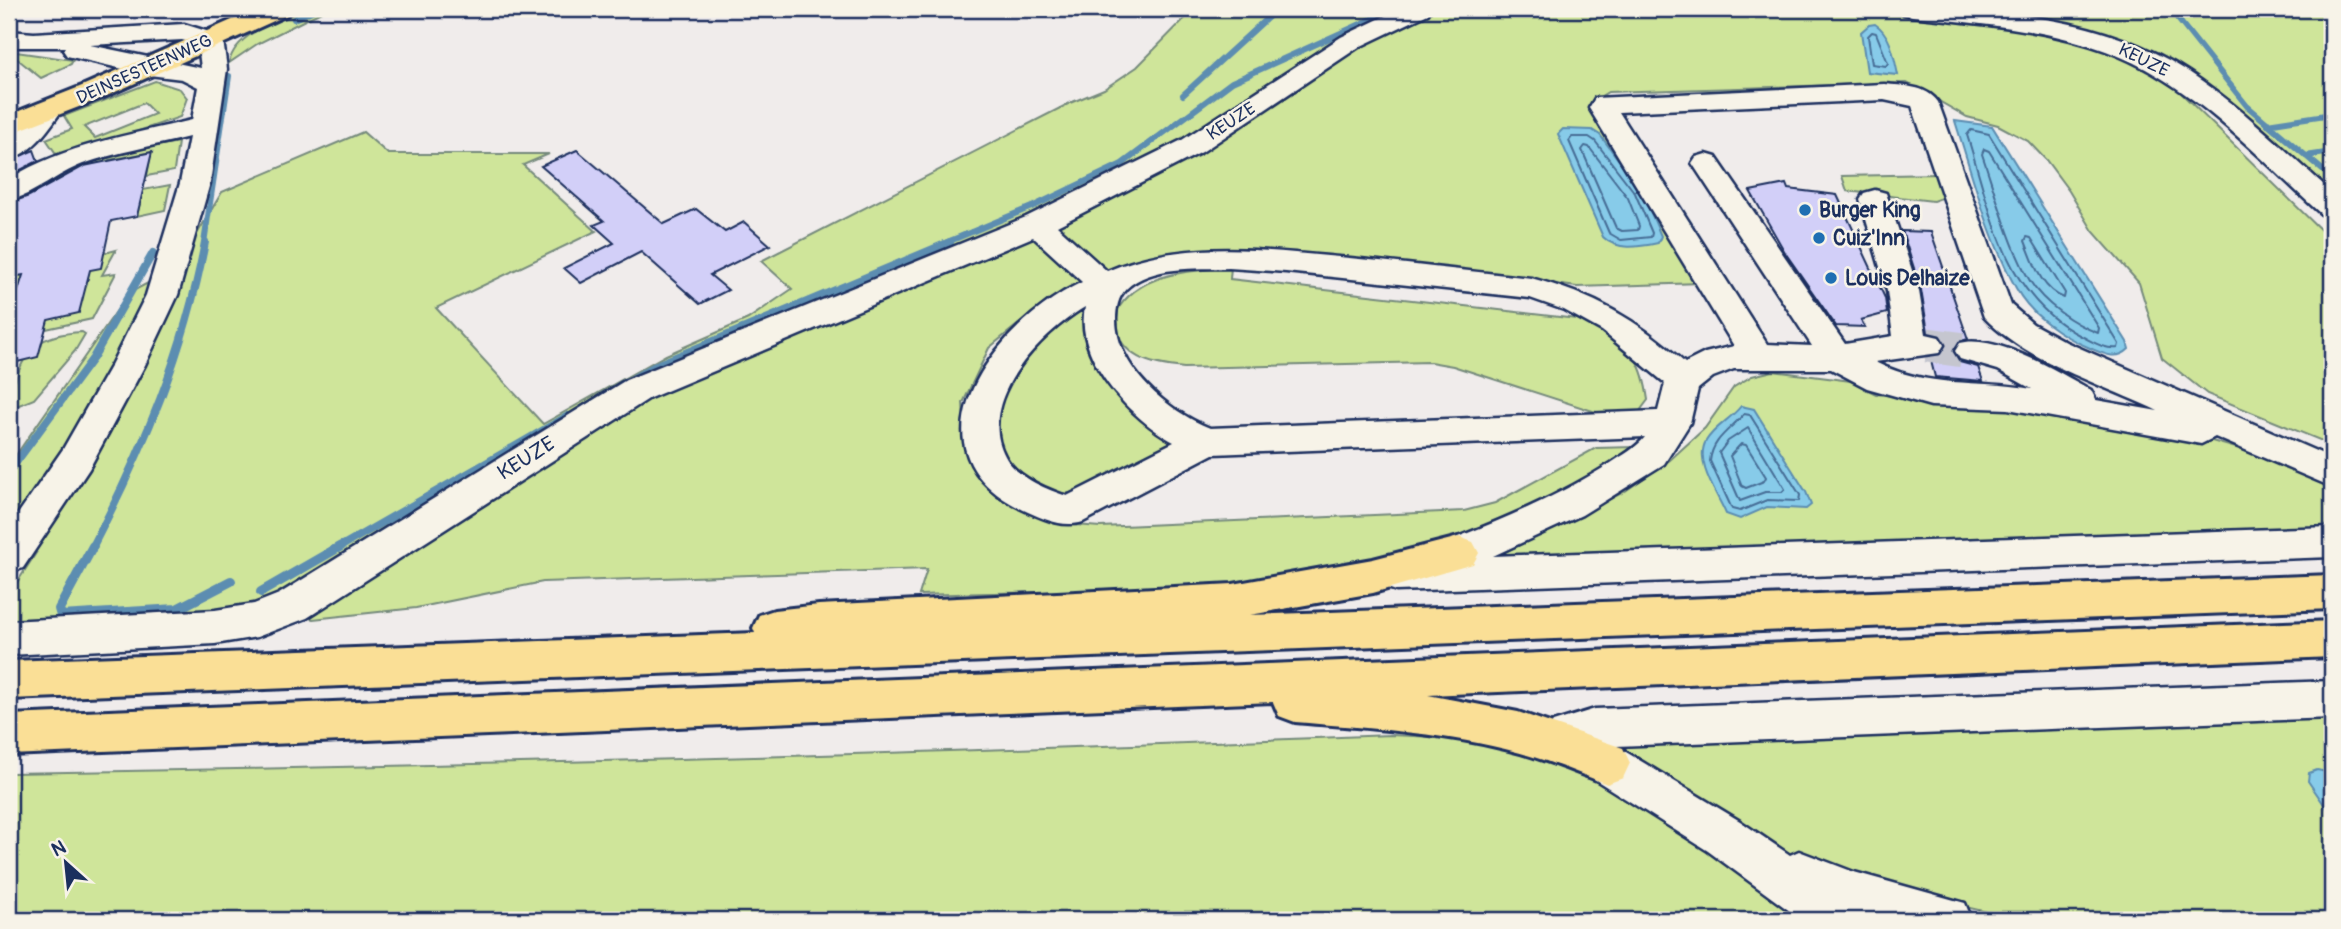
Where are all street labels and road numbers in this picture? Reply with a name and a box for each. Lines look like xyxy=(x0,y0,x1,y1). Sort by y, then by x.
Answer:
street label: DEINSESTEENWEG xyxy=(73,29,216,110)
street label: KEUZE xyxy=(2115,38,2173,83)
street label: KEUZE xyxy=(1202,97,1260,146)
street label: KEUZE xyxy=(493,430,560,486)

